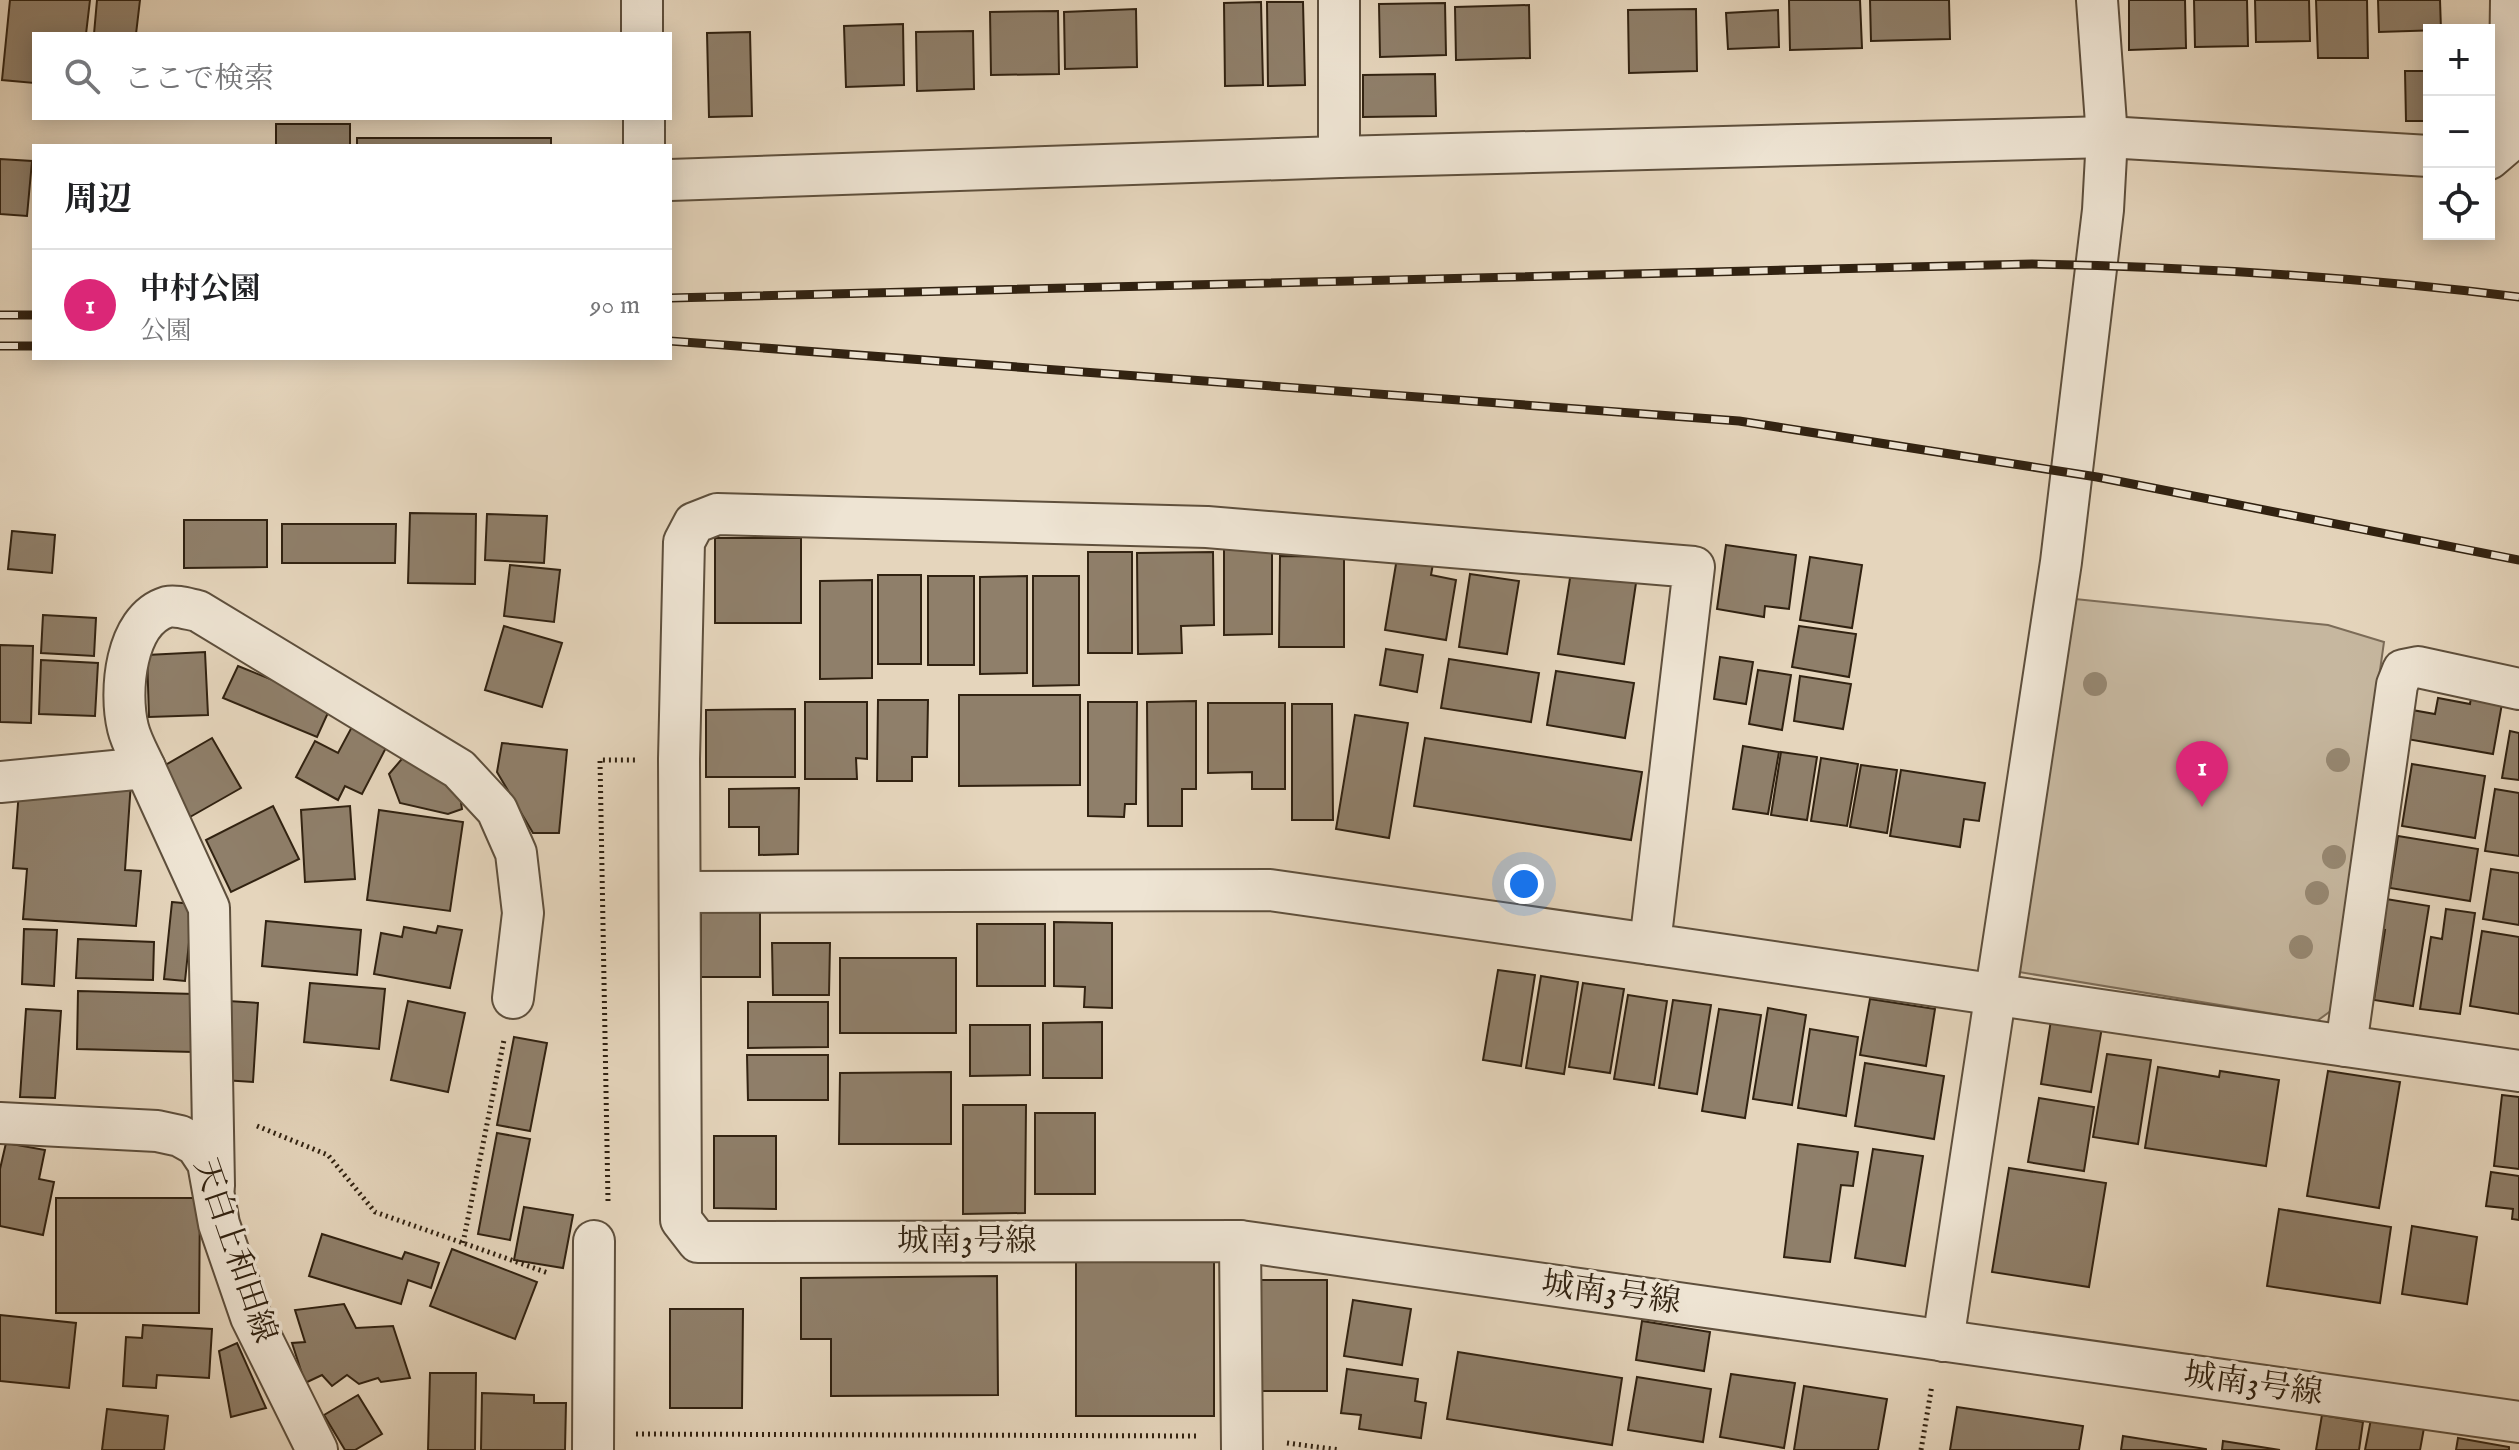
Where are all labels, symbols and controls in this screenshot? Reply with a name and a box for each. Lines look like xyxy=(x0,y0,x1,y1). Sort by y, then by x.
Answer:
map controls xyxy=(2423,24,2495,240)
button: + xyxy=(2423,24,2495,96)
search box xyxy=(32,32,672,120)
icon: search xyxy=(60,54,104,98)
text: ここで検索 xyxy=(124,61,274,99)
button: − xyxy=(2423,96,2495,168)
button: locate xyxy=(2423,168,2495,240)
text: 周辺 xyxy=(64,179,132,222)
text: 中村公園 xyxy=(140,271,260,309)
text: 1 xyxy=(85,289,95,322)
text: 90 m xyxy=(590,289,640,322)
text: 公園 xyxy=(140,315,192,348)
pin: 1 xyxy=(2176,741,2228,807)
your location xyxy=(1504,864,1544,904)
street label: 天白上和田線 xyxy=(183,1154,285,1348)
street label: 城南3号線 xyxy=(897,1222,1037,1263)
street label: 城南3号線 xyxy=(1539,1264,1683,1324)
street label: 城南3号線 xyxy=(2181,1355,2325,1415)

